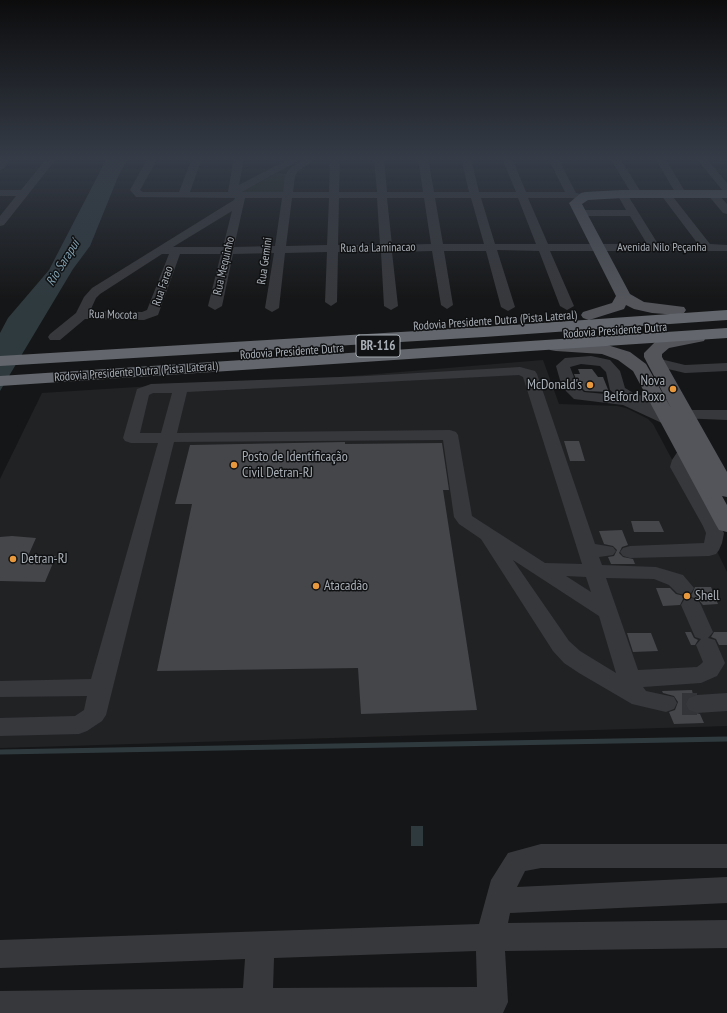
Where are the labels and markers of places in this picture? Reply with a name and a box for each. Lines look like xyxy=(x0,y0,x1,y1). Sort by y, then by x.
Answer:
place label: Nova Belford Roxo xyxy=(603,373,665,406)
place label: McDonald's xyxy=(527,377,582,393)
marker: McDonald's xyxy=(585,380,595,390)
marker: Nova Belford Roxo xyxy=(668,384,678,394)
place label: Posto de Identificação Civil Detran-RJ xyxy=(242,449,348,482)
marker: Posto de Identificação Civil Detran-RJ xyxy=(229,460,239,470)
place label: Detran-RJ xyxy=(21,551,68,567)
marker: Detran-RJ xyxy=(8,554,18,564)
place label: Atacadão xyxy=(324,578,368,594)
marker: Atacadão xyxy=(311,581,321,591)
place label: Shell xyxy=(695,588,719,604)
marker: Shell xyxy=(682,591,692,601)

